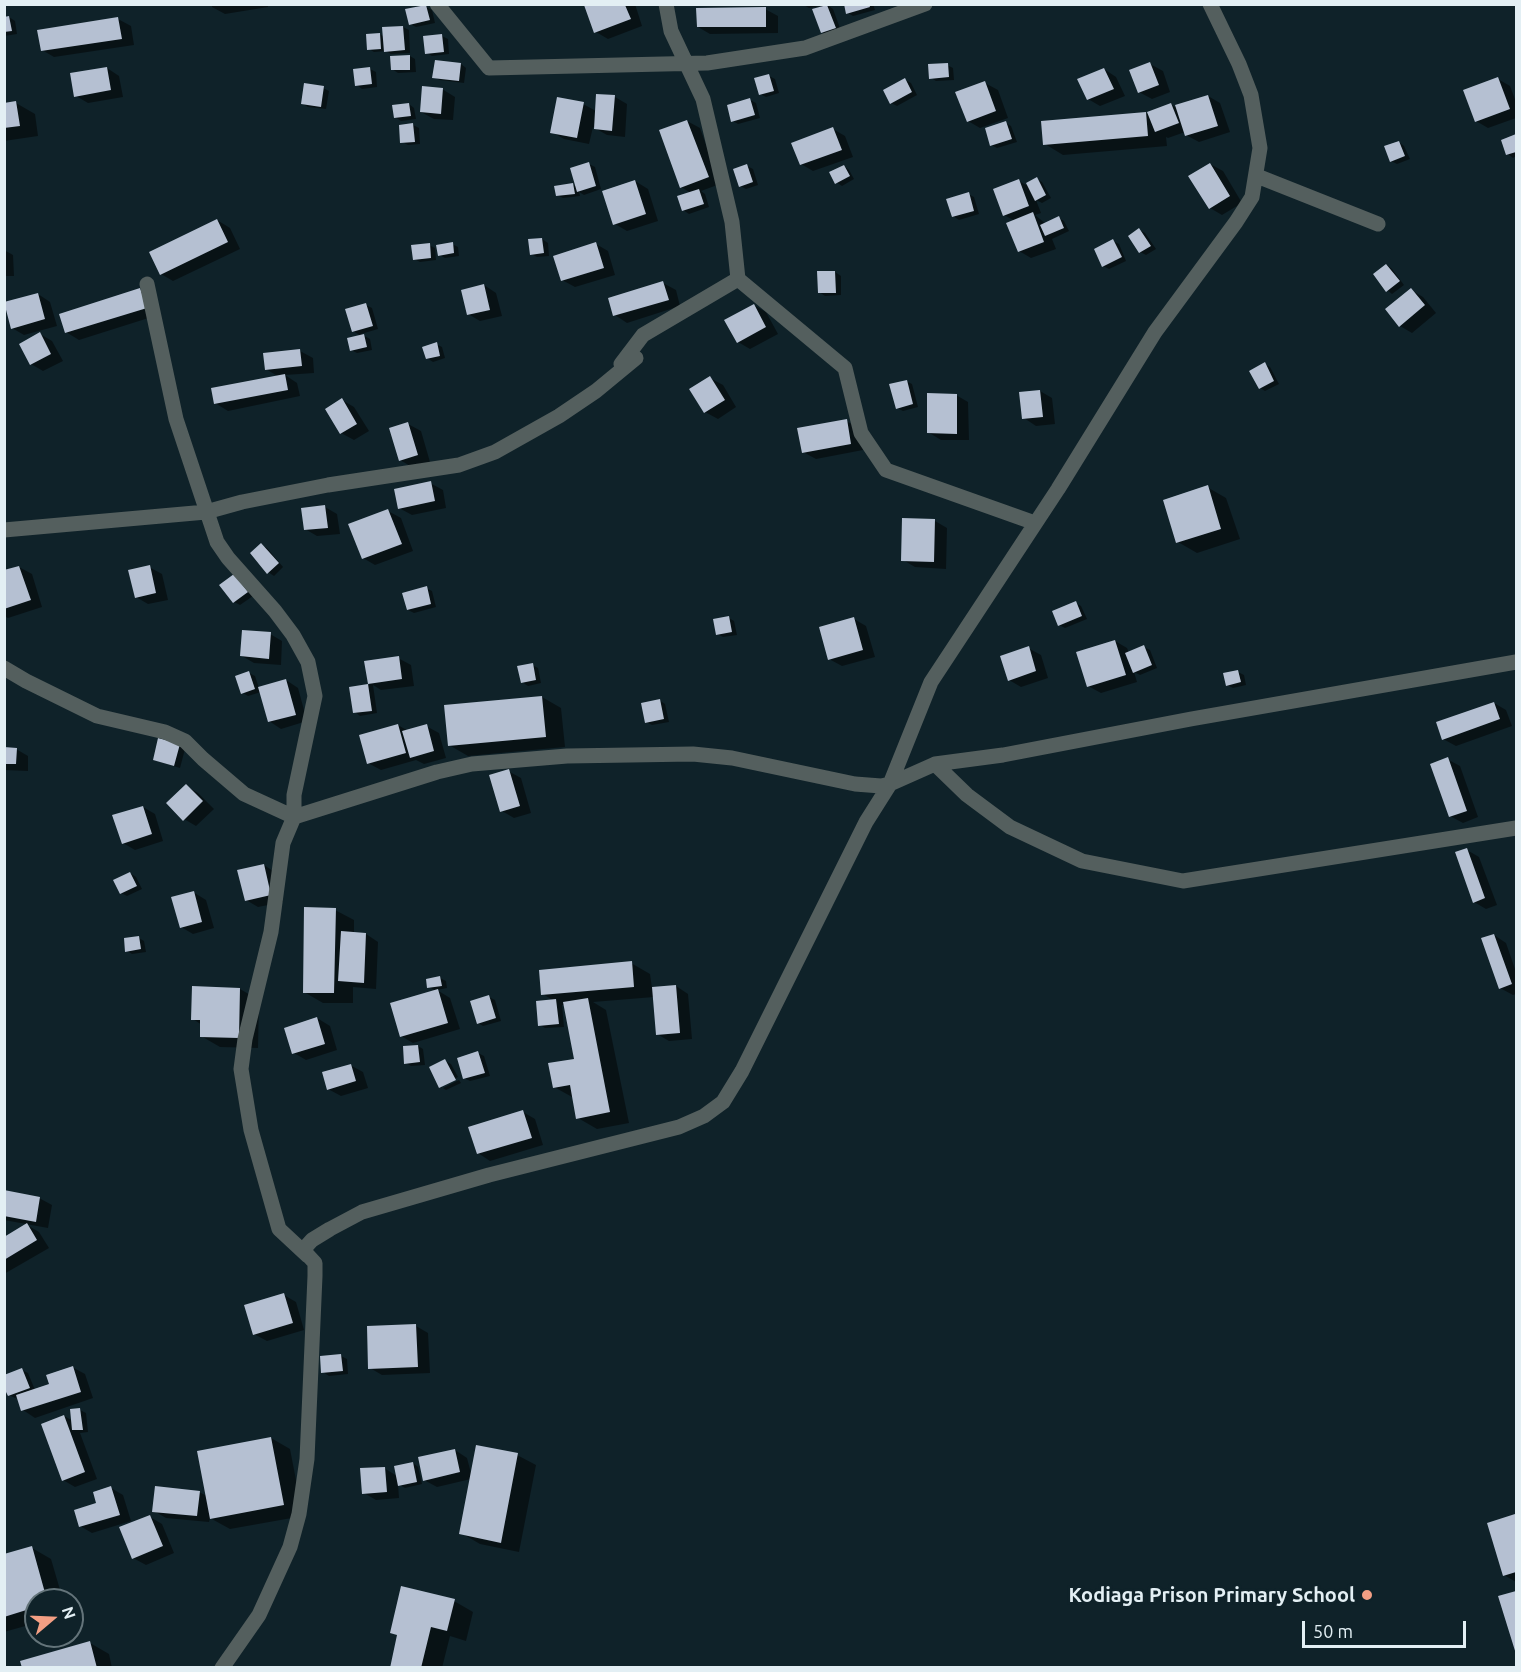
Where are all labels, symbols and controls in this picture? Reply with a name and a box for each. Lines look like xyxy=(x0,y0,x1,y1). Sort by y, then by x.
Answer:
place label: Kodiaga Prison Primary School xyxy=(1068,1583,1355,1607)
north arrow xyxy=(24,1588,84,1648)
marker: Kodiaga Prison Primary School xyxy=(1360,1588,1374,1602)
text: N xyxy=(59,1604,80,1621)
scale bar xyxy=(1305,1609,1468,1647)
text: 50 m xyxy=(1313,1621,1353,1641)

